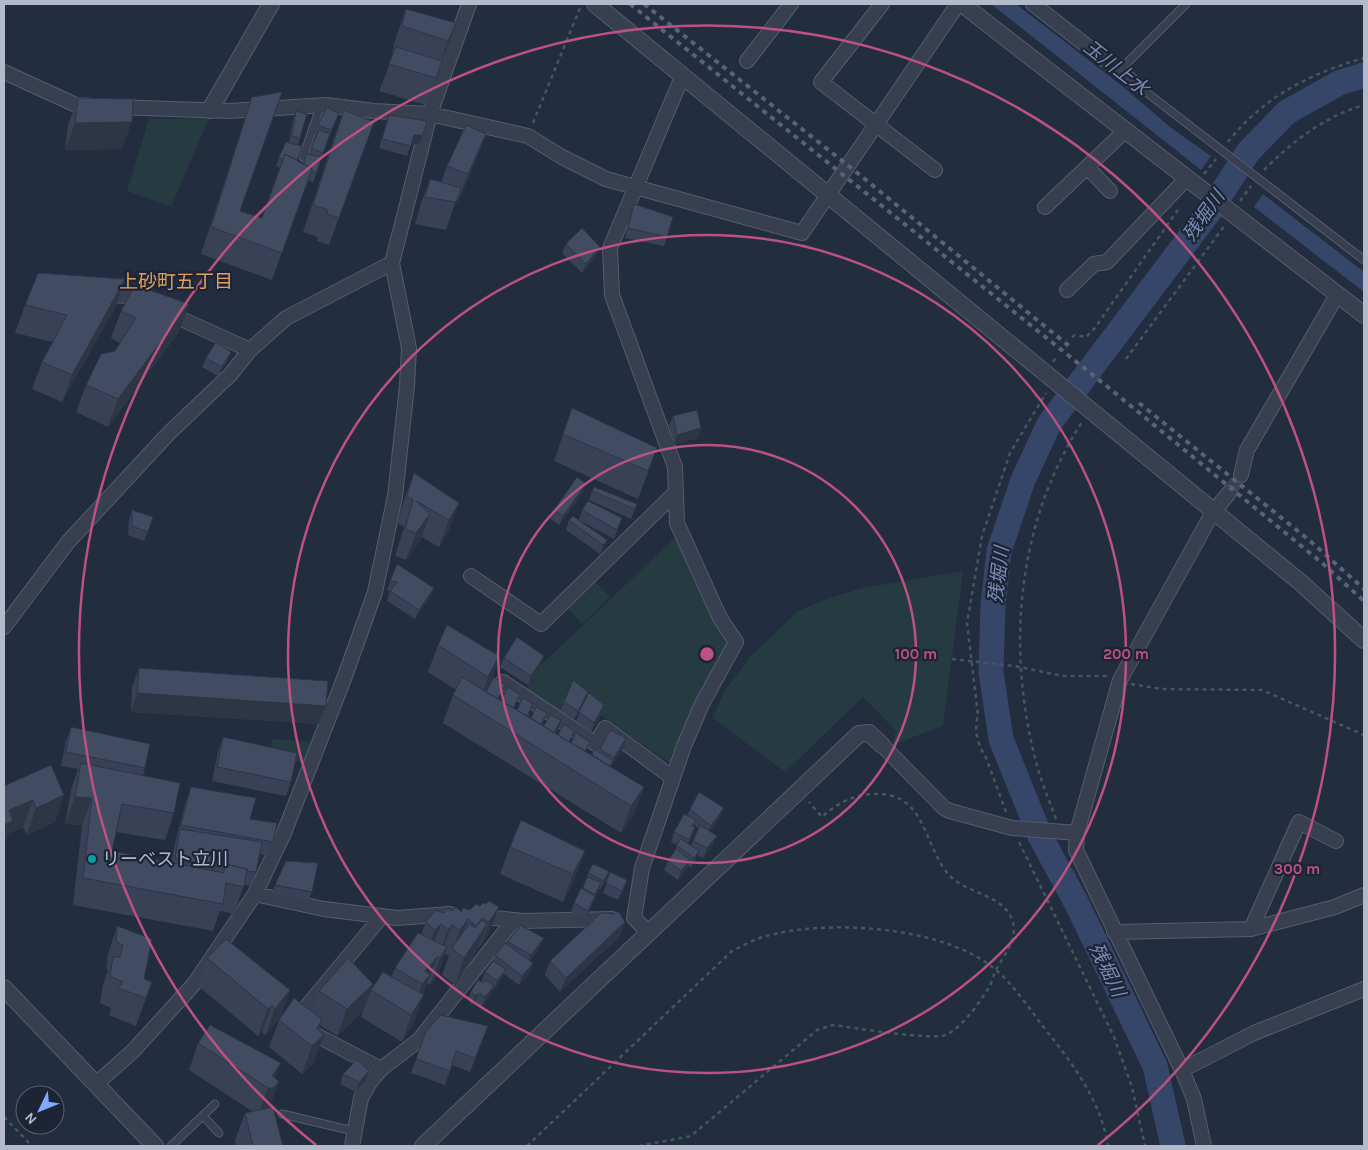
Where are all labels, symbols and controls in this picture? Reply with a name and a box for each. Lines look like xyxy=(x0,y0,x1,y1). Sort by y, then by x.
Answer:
water label: 玉川上水 xyxy=(1079,36,1154,101)
water label: 残堀川 xyxy=(1179,185,1231,246)
district label: 上砂町五丁目 xyxy=(119,271,233,293)
water label: 残堀川 xyxy=(985,543,1014,605)
centre of rings xyxy=(698,645,716,663)
text: 100 m xyxy=(895,645,937,663)
text: 200 m xyxy=(1103,645,1149,663)
place label: リーベスト立川 xyxy=(102,848,228,870)
marker: リーベスト立川 xyxy=(86,853,98,865)
text: 300 m xyxy=(1274,860,1320,878)
water label: 残堀川 xyxy=(1085,940,1130,1002)
north arrow xyxy=(15,1085,65,1135)
text: N xyxy=(21,1109,41,1128)

